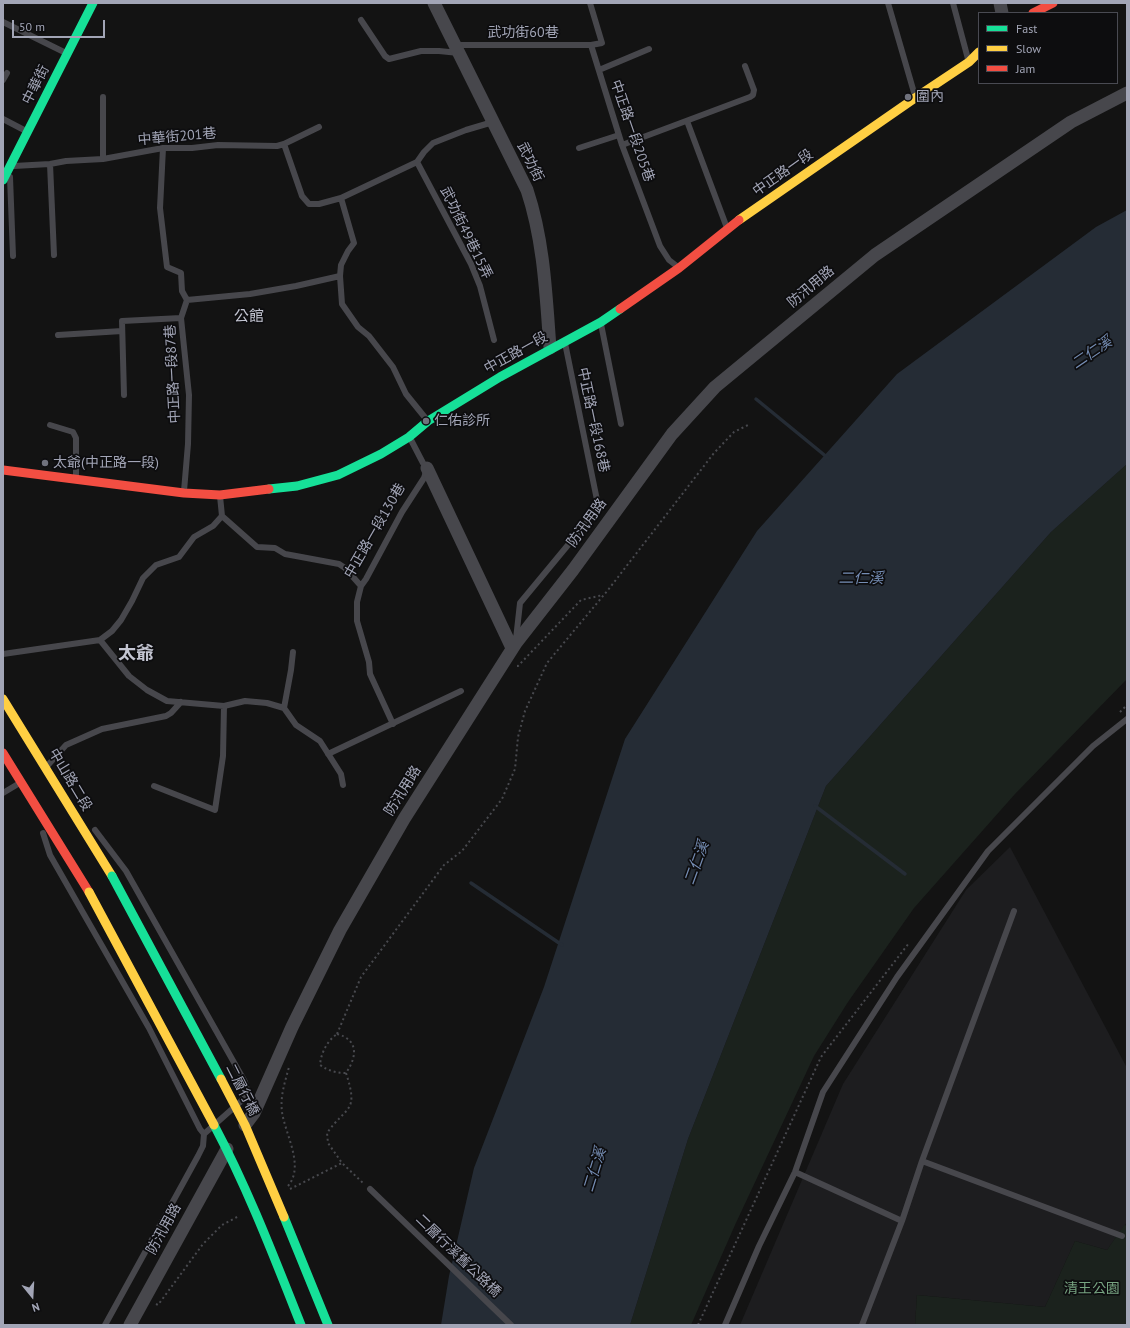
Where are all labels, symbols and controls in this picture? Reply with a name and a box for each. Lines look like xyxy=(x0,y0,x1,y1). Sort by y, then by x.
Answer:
scale bar xyxy=(14,12,107,38)
legend xyxy=(978,12,1118,84)
text: 50 m xyxy=(19,19,45,34)
text: Fast xyxy=(1016,21,1037,36)
street label: 武功街60巷 xyxy=(487,25,559,41)
text: Slow xyxy=(1016,41,1041,56)
text: Jam xyxy=(1016,61,1035,76)
street label: 中華街 xyxy=(19,62,53,108)
street label: 中正路一段205巷 xyxy=(607,78,657,184)
place label: 圍內 xyxy=(916,89,944,105)
marker: 圍內 xyxy=(903,92,913,102)
street label: 中華街201巷 xyxy=(137,125,217,149)
street label: 武功街 xyxy=(513,139,547,185)
street label: 中正路一段 xyxy=(750,146,816,200)
street label: 武功街49巷15弄 xyxy=(436,184,496,282)
street label: 防汛用路 xyxy=(784,263,838,311)
district label: 公館 xyxy=(234,308,264,326)
street label: 中正路一段87巷 xyxy=(162,324,184,424)
street label: 中正路一段 xyxy=(481,329,551,377)
water label: 二仁溪 xyxy=(1068,333,1116,373)
street label: 中正路一段168巷 xyxy=(574,366,612,474)
place label: 仁佑診所 xyxy=(434,413,490,429)
marker: 仁佑診所 xyxy=(421,416,431,426)
place label: 太爺(中正路一段) xyxy=(53,455,159,471)
marker: 太爺(中正路一段) xyxy=(40,458,50,468)
street label: 中正路一段130巷 xyxy=(341,481,409,581)
street label: 防汛用路 xyxy=(564,495,610,551)
water label: 二仁溪 xyxy=(839,570,883,588)
district label: 太爺 xyxy=(118,643,154,665)
street label: 中山路二段 xyxy=(45,746,95,814)
street label: 防汛用路 xyxy=(381,763,425,819)
water label: 二仁溪 xyxy=(681,839,713,887)
street label: 二層行橋 xyxy=(222,1061,262,1119)
water label: 二仁溪 xyxy=(580,1146,610,1194)
street label: 防汛用路 xyxy=(143,1200,185,1258)
street label: 二層行溪舊公路橋 xyxy=(412,1211,504,1301)
north arrow xyxy=(12,1276,52,1316)
park label: 清王公園 xyxy=(1064,1281,1120,1297)
text: N xyxy=(30,1300,41,1315)

